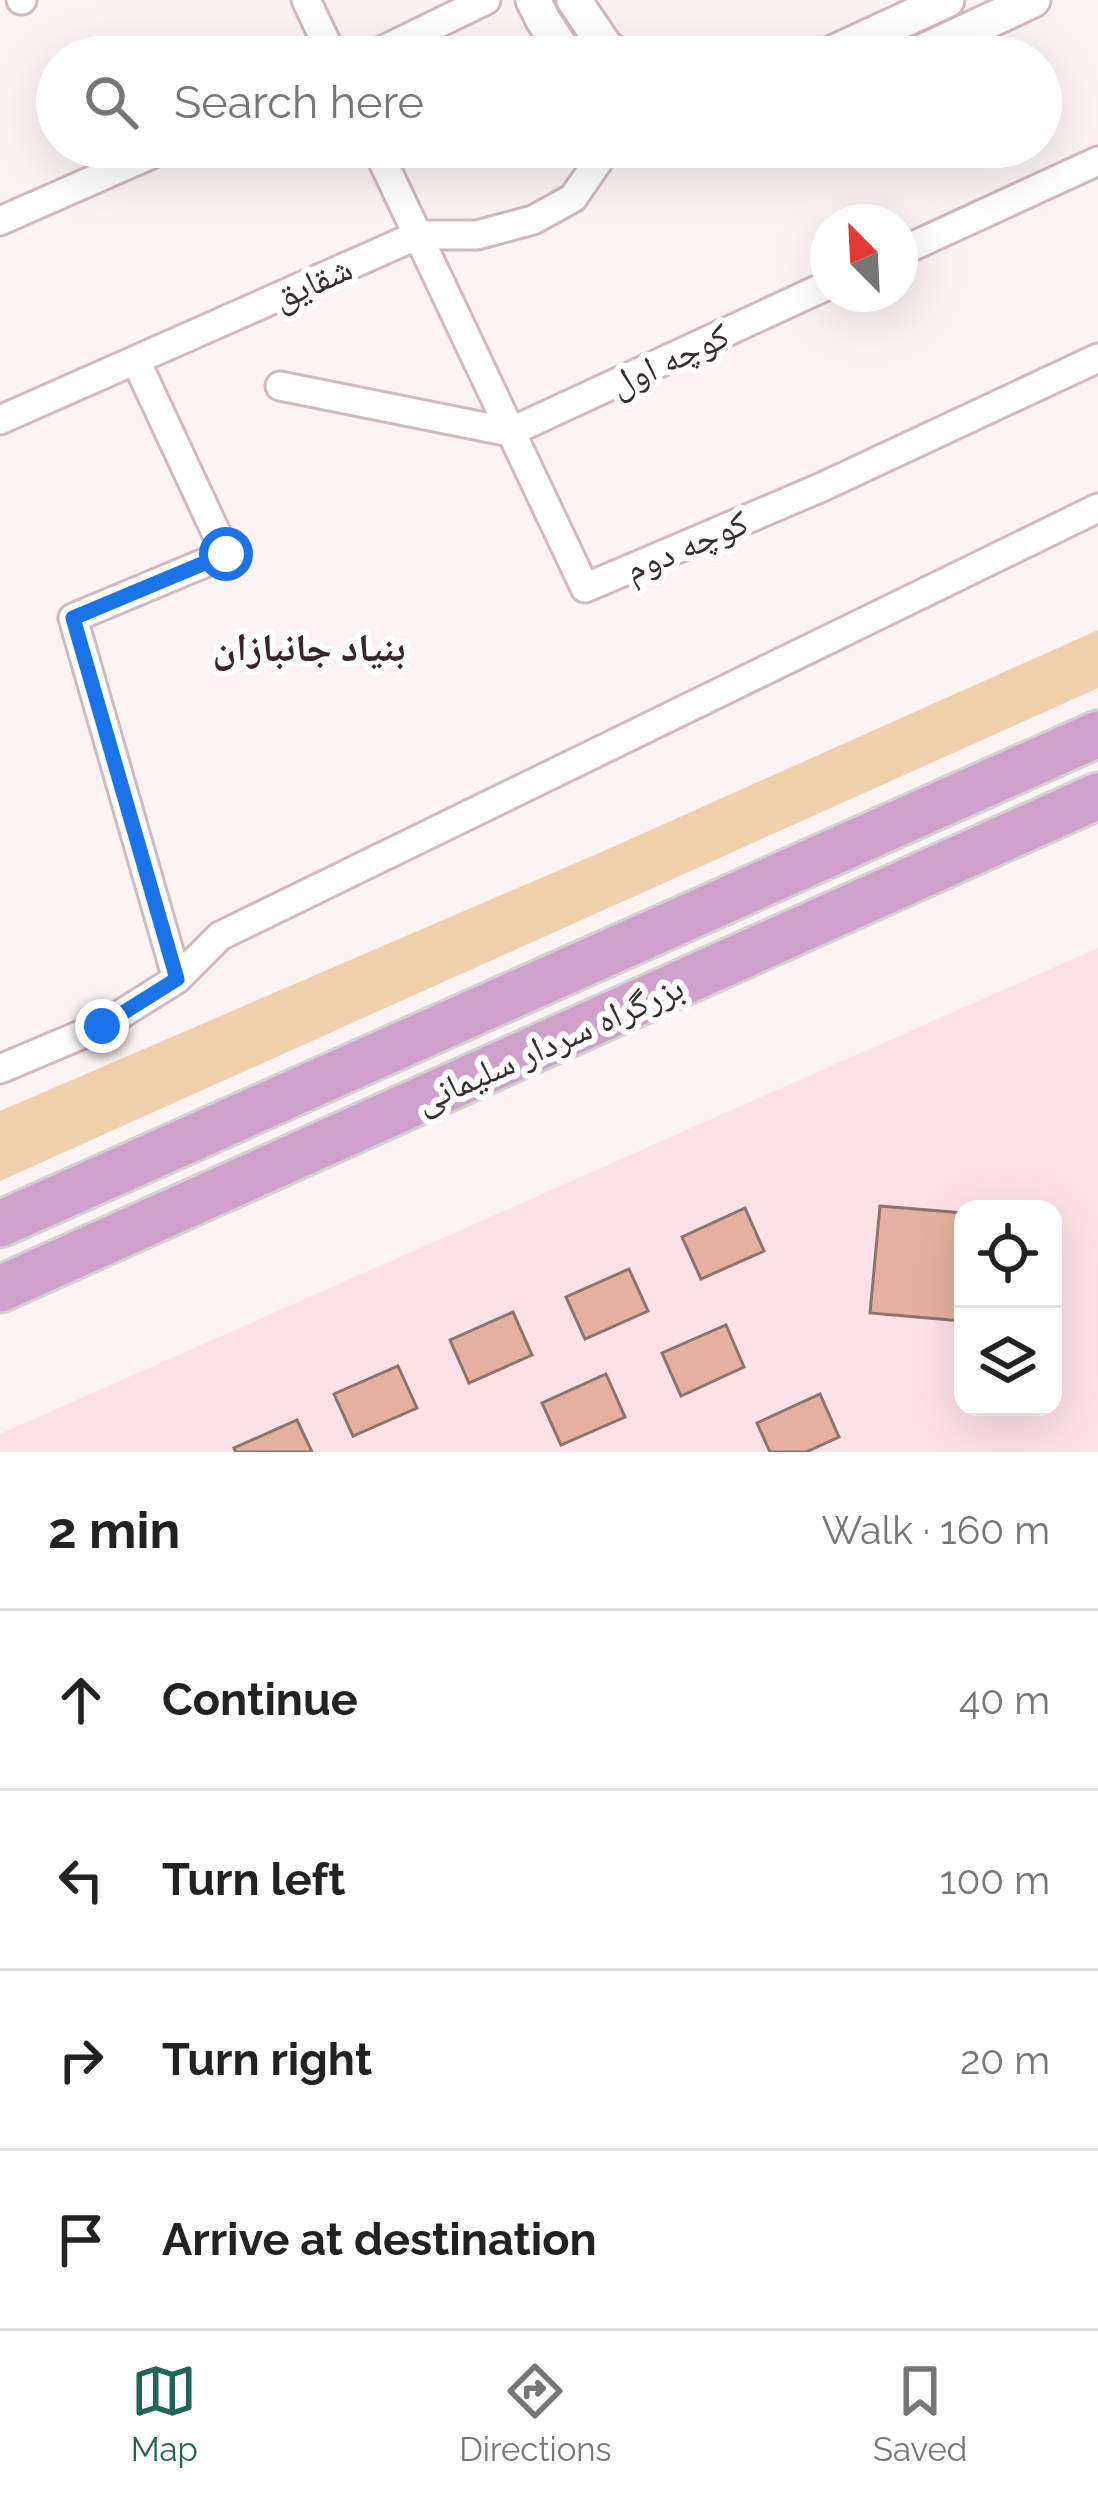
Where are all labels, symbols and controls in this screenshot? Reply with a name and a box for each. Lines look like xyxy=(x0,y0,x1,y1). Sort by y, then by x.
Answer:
search box xyxy=(36,36,1062,168)
icon: search xyxy=(78,69,144,135)
text: Search here xyxy=(174,76,424,129)
north arrow xyxy=(810,204,918,312)
street label: شقایق xyxy=(266,246,358,319)
street label: کوچه اول xyxy=(603,313,736,406)
street label: کوچه دوم xyxy=(618,500,755,592)
route start xyxy=(199,527,253,581)
district label: بنیاد جانبازان xyxy=(213,624,405,671)
street label: بزرگراه سردار سلیمانی xyxy=(408,965,690,1122)
route end xyxy=(75,999,129,1053)
map controls xyxy=(954,1200,1062,1416)
button: locate xyxy=(954,1200,1062,1308)
button: layers xyxy=(954,1308,1062,1416)
text: 2 min xyxy=(48,1500,180,1560)
text: Walk · 160 m xyxy=(822,1507,1050,1553)
icon: ahead xyxy=(48,1667,114,1733)
text: Continue xyxy=(162,1673,358,1726)
text: 40 m xyxy=(959,1677,1050,1723)
icon: left xyxy=(48,1847,114,1913)
text: Turn left xyxy=(162,1853,345,1906)
text: 100 m xyxy=(940,1857,1050,1903)
icon: right xyxy=(48,2027,114,2093)
text: Turn right xyxy=(162,2033,372,2086)
text: 20 m xyxy=(960,2037,1050,2083)
icon: arrive xyxy=(48,2207,114,2273)
text: Arrive at destination xyxy=(162,2213,597,2266)
tab: Map xyxy=(131,2358,198,2469)
tab: Directions xyxy=(459,2358,612,2469)
tab: Saved xyxy=(873,2358,967,2469)

